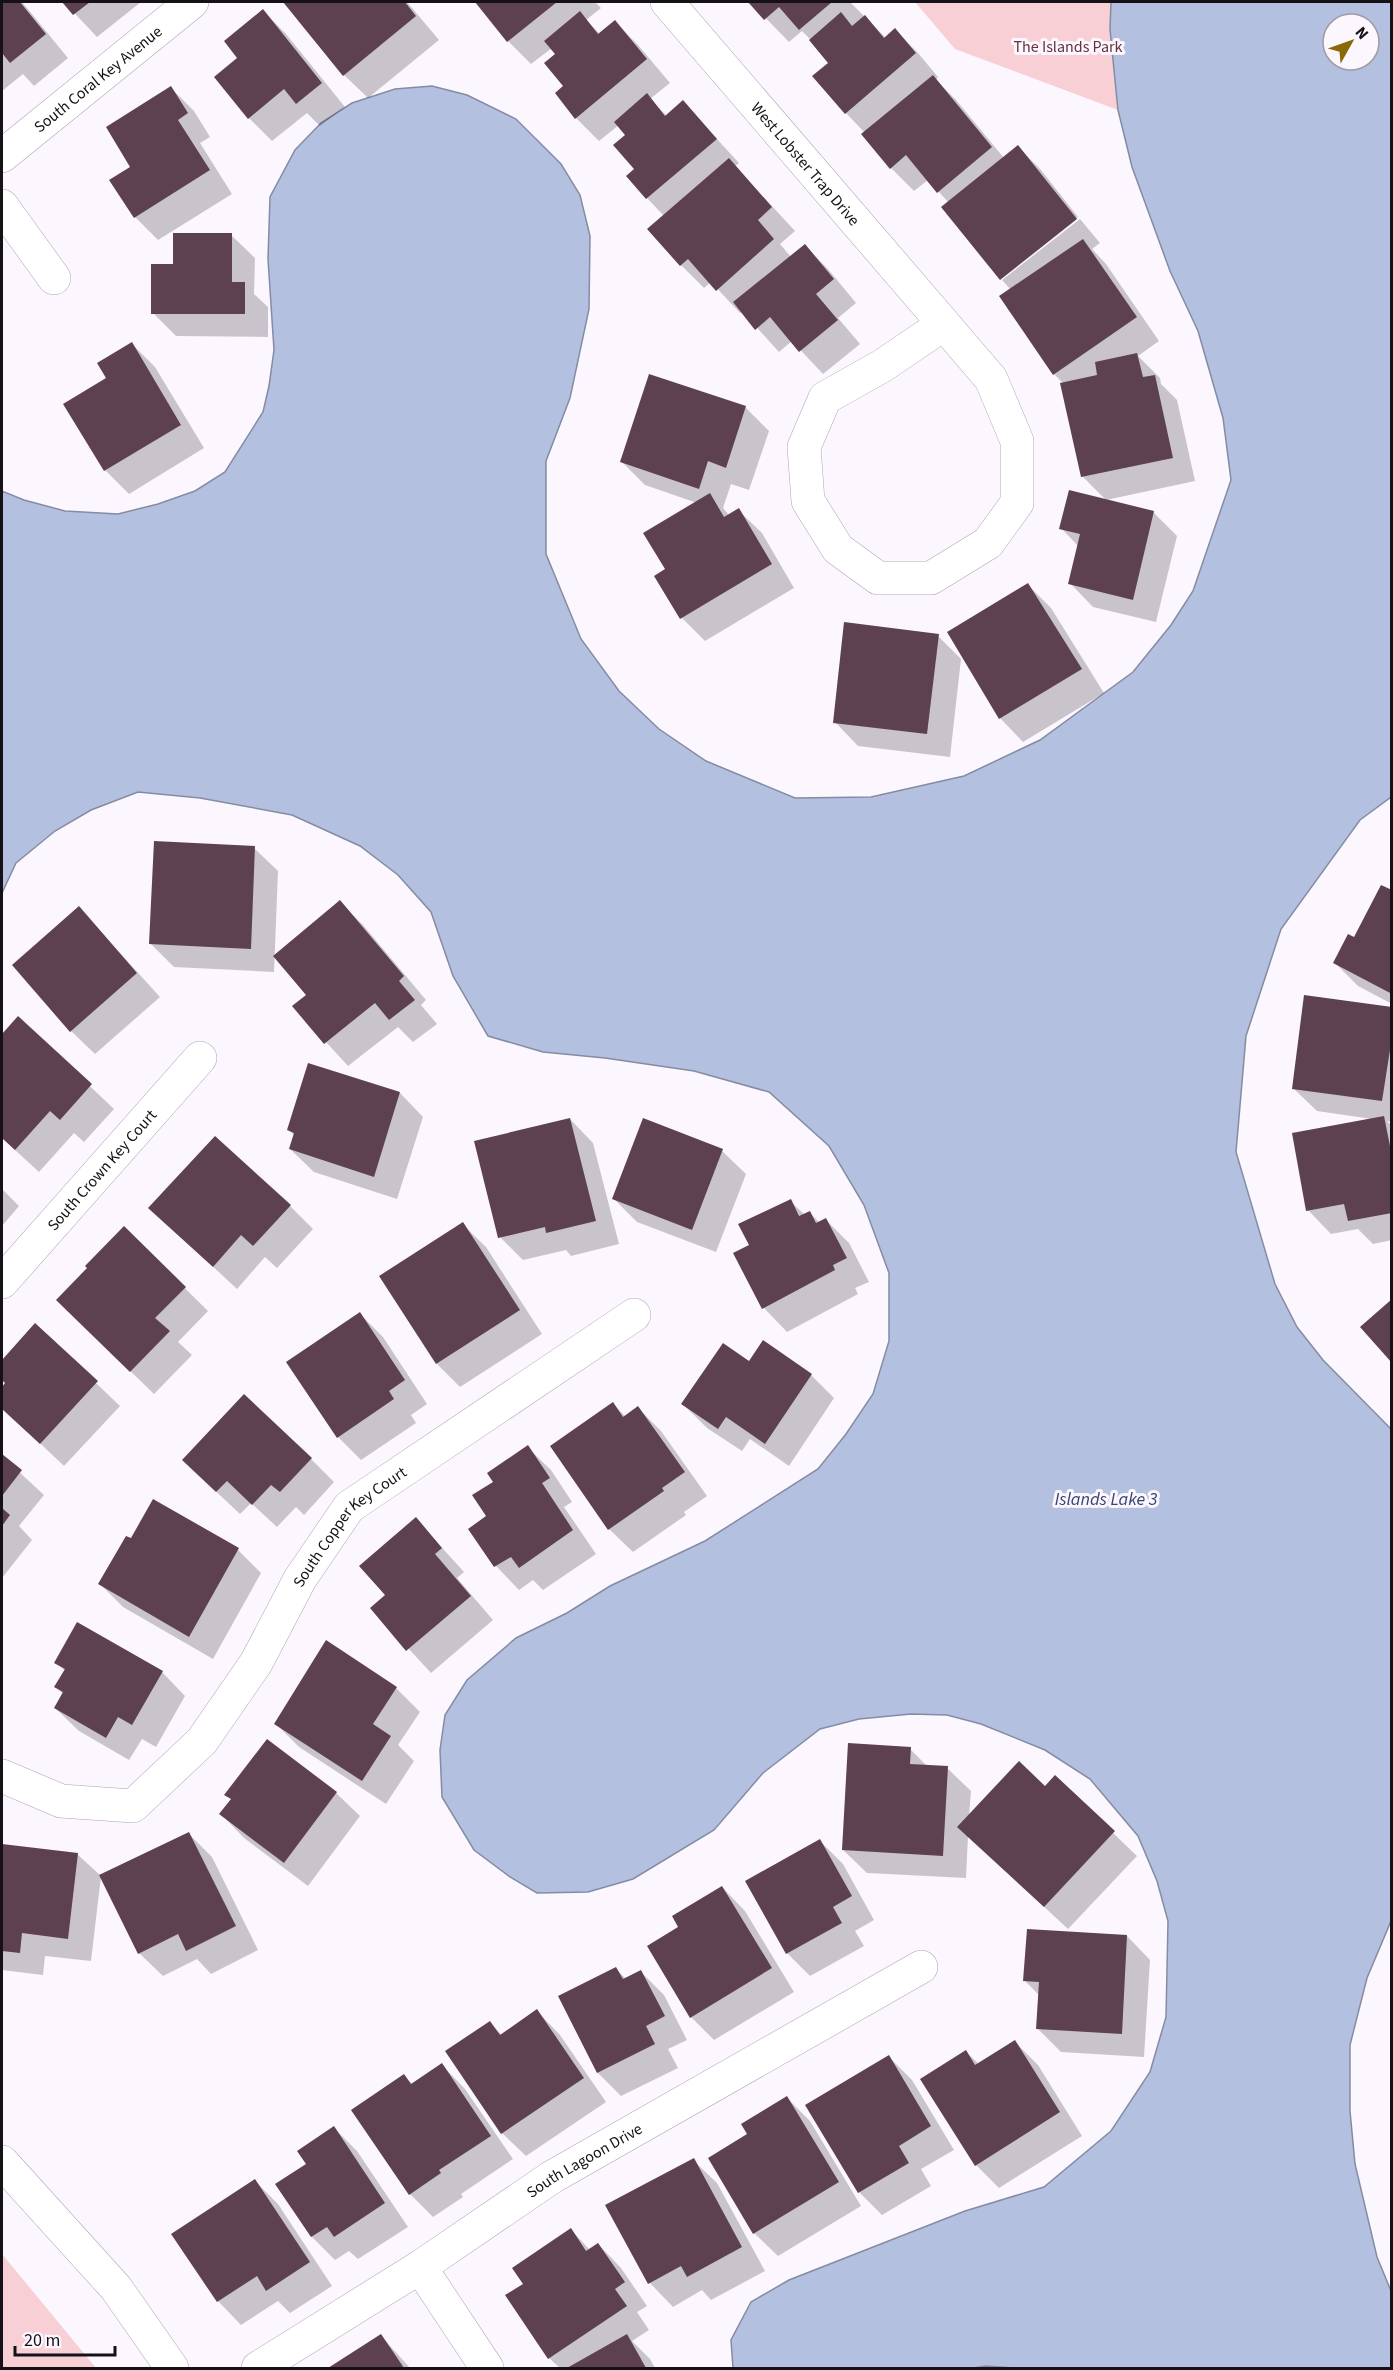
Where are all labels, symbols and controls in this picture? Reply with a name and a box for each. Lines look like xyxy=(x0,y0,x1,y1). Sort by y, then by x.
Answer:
north arrow xyxy=(1321,12,1381,72)
street label: South Coral Key Avenue xyxy=(30,21,167,138)
text: N xyxy=(1350,22,1374,44)
park label: The Islands Park xyxy=(1014,36,1123,58)
street label: West Lobster Trap Drive xyxy=(746,98,865,231)
street label: South Crown Key Court xyxy=(42,1104,162,1236)
street label: South Copper Key Court xyxy=(288,1461,411,1591)
water label: Islands Lake 3 xyxy=(1055,1487,1158,1512)
street label: South Lagoon Drive xyxy=(522,2118,647,2203)
scale bar xyxy=(15,2319,116,2357)
text: 20 m xyxy=(24,2328,60,2353)

